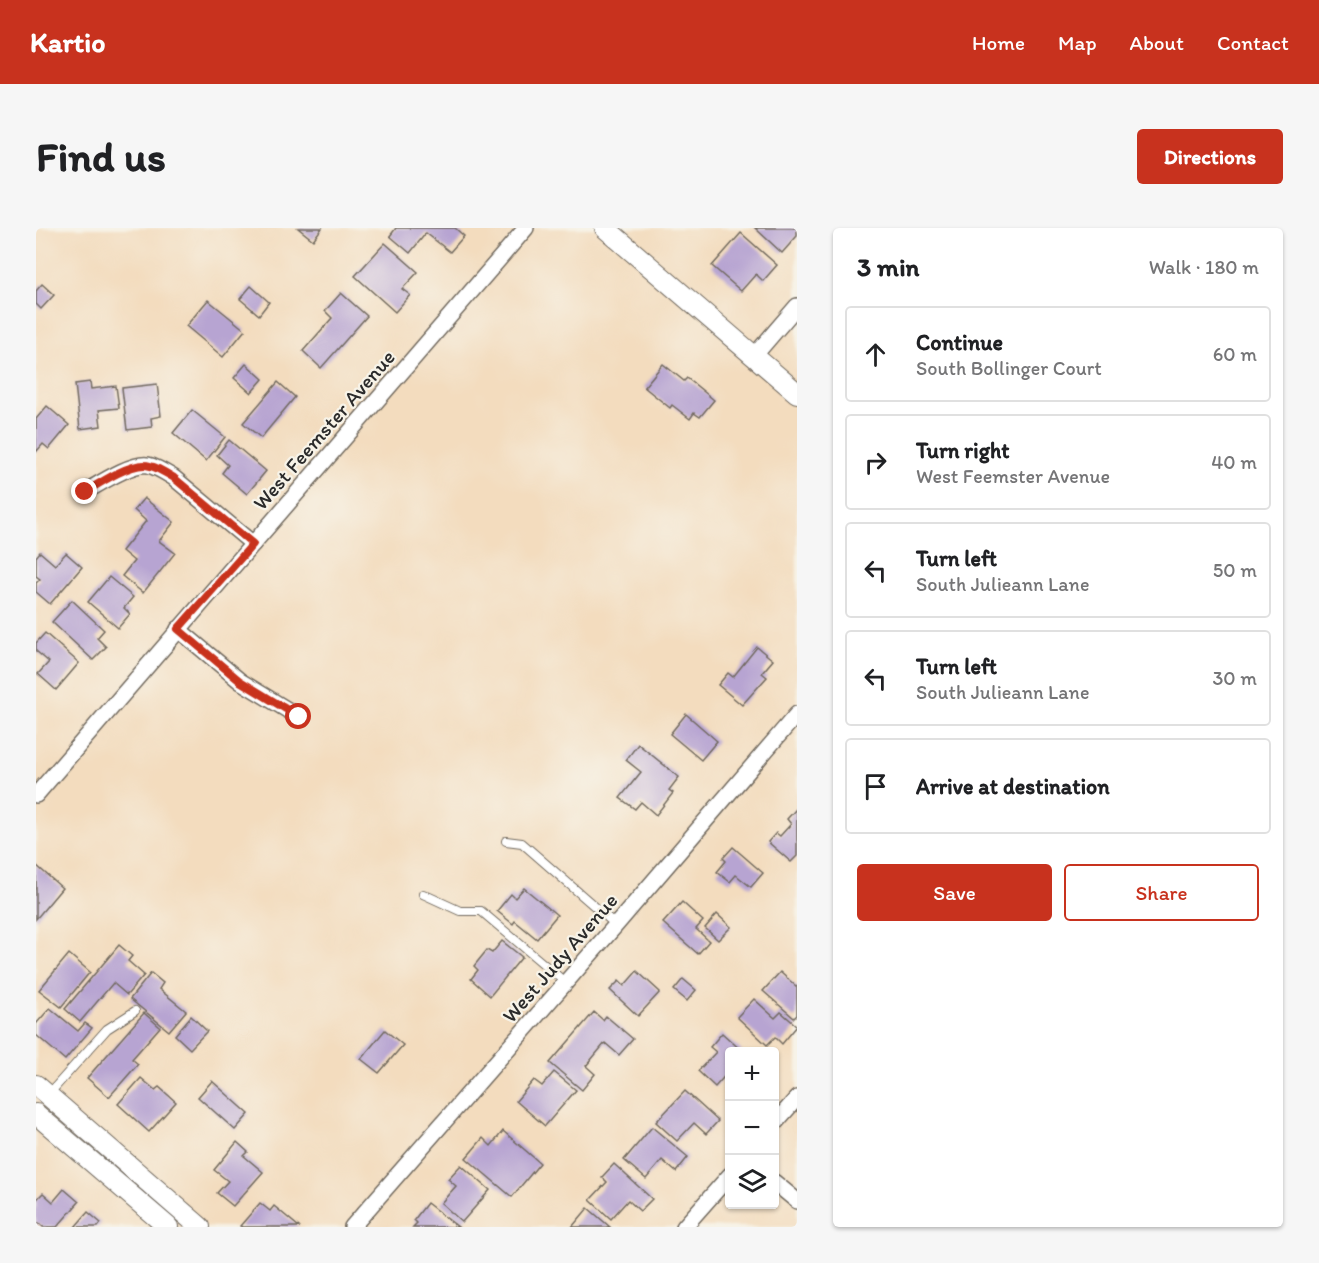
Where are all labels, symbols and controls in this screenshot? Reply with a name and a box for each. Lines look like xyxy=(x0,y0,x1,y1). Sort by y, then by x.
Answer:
text: Kartio xyxy=(30,25,105,59)
text: Home xyxy=(972,30,1025,55)
text: Map xyxy=(1058,30,1097,55)
text: About xyxy=(1130,30,1184,55)
text: Contact xyxy=(1217,30,1289,55)
button: Directions xyxy=(1137,129,1283,184)
text: Find us xyxy=(36,131,166,182)
text: 3 min xyxy=(857,251,919,283)
text: Walk · 180 m xyxy=(1149,255,1259,279)
text: Continue xyxy=(916,329,1003,356)
icon: ahead xyxy=(859,338,892,371)
text: 60 m xyxy=(1213,342,1257,366)
street label: West Feemster Avenue xyxy=(247,345,400,515)
text: South Bollinger Court xyxy=(916,356,1102,380)
text: Turn right xyxy=(916,437,1010,464)
icon: right xyxy=(859,446,892,479)
text: 40 m xyxy=(1211,450,1257,474)
text: West Feemster Avenue xyxy=(916,464,1110,488)
route end xyxy=(71,478,97,504)
text: Turn left xyxy=(916,545,997,572)
icon: left xyxy=(859,554,892,587)
text: 50 m xyxy=(1213,558,1257,582)
text: South Julieann Lane xyxy=(916,572,1089,596)
text: Turn left xyxy=(916,653,997,680)
icon: left xyxy=(859,662,892,695)
text: 30 m xyxy=(1212,666,1257,690)
text: South Julieann Lane xyxy=(916,680,1089,704)
route start xyxy=(285,703,311,729)
icon: arrive xyxy=(859,770,892,803)
text: Arrive at destination xyxy=(916,773,1110,800)
button: Save xyxy=(857,864,1052,921)
button: Share xyxy=(1064,864,1259,921)
street label: West Judy Avenue xyxy=(497,888,623,1027)
map controls xyxy=(725,1047,779,1209)
button: + xyxy=(725,1047,779,1101)
button: − xyxy=(725,1101,779,1155)
button: layers xyxy=(725,1155,779,1209)

